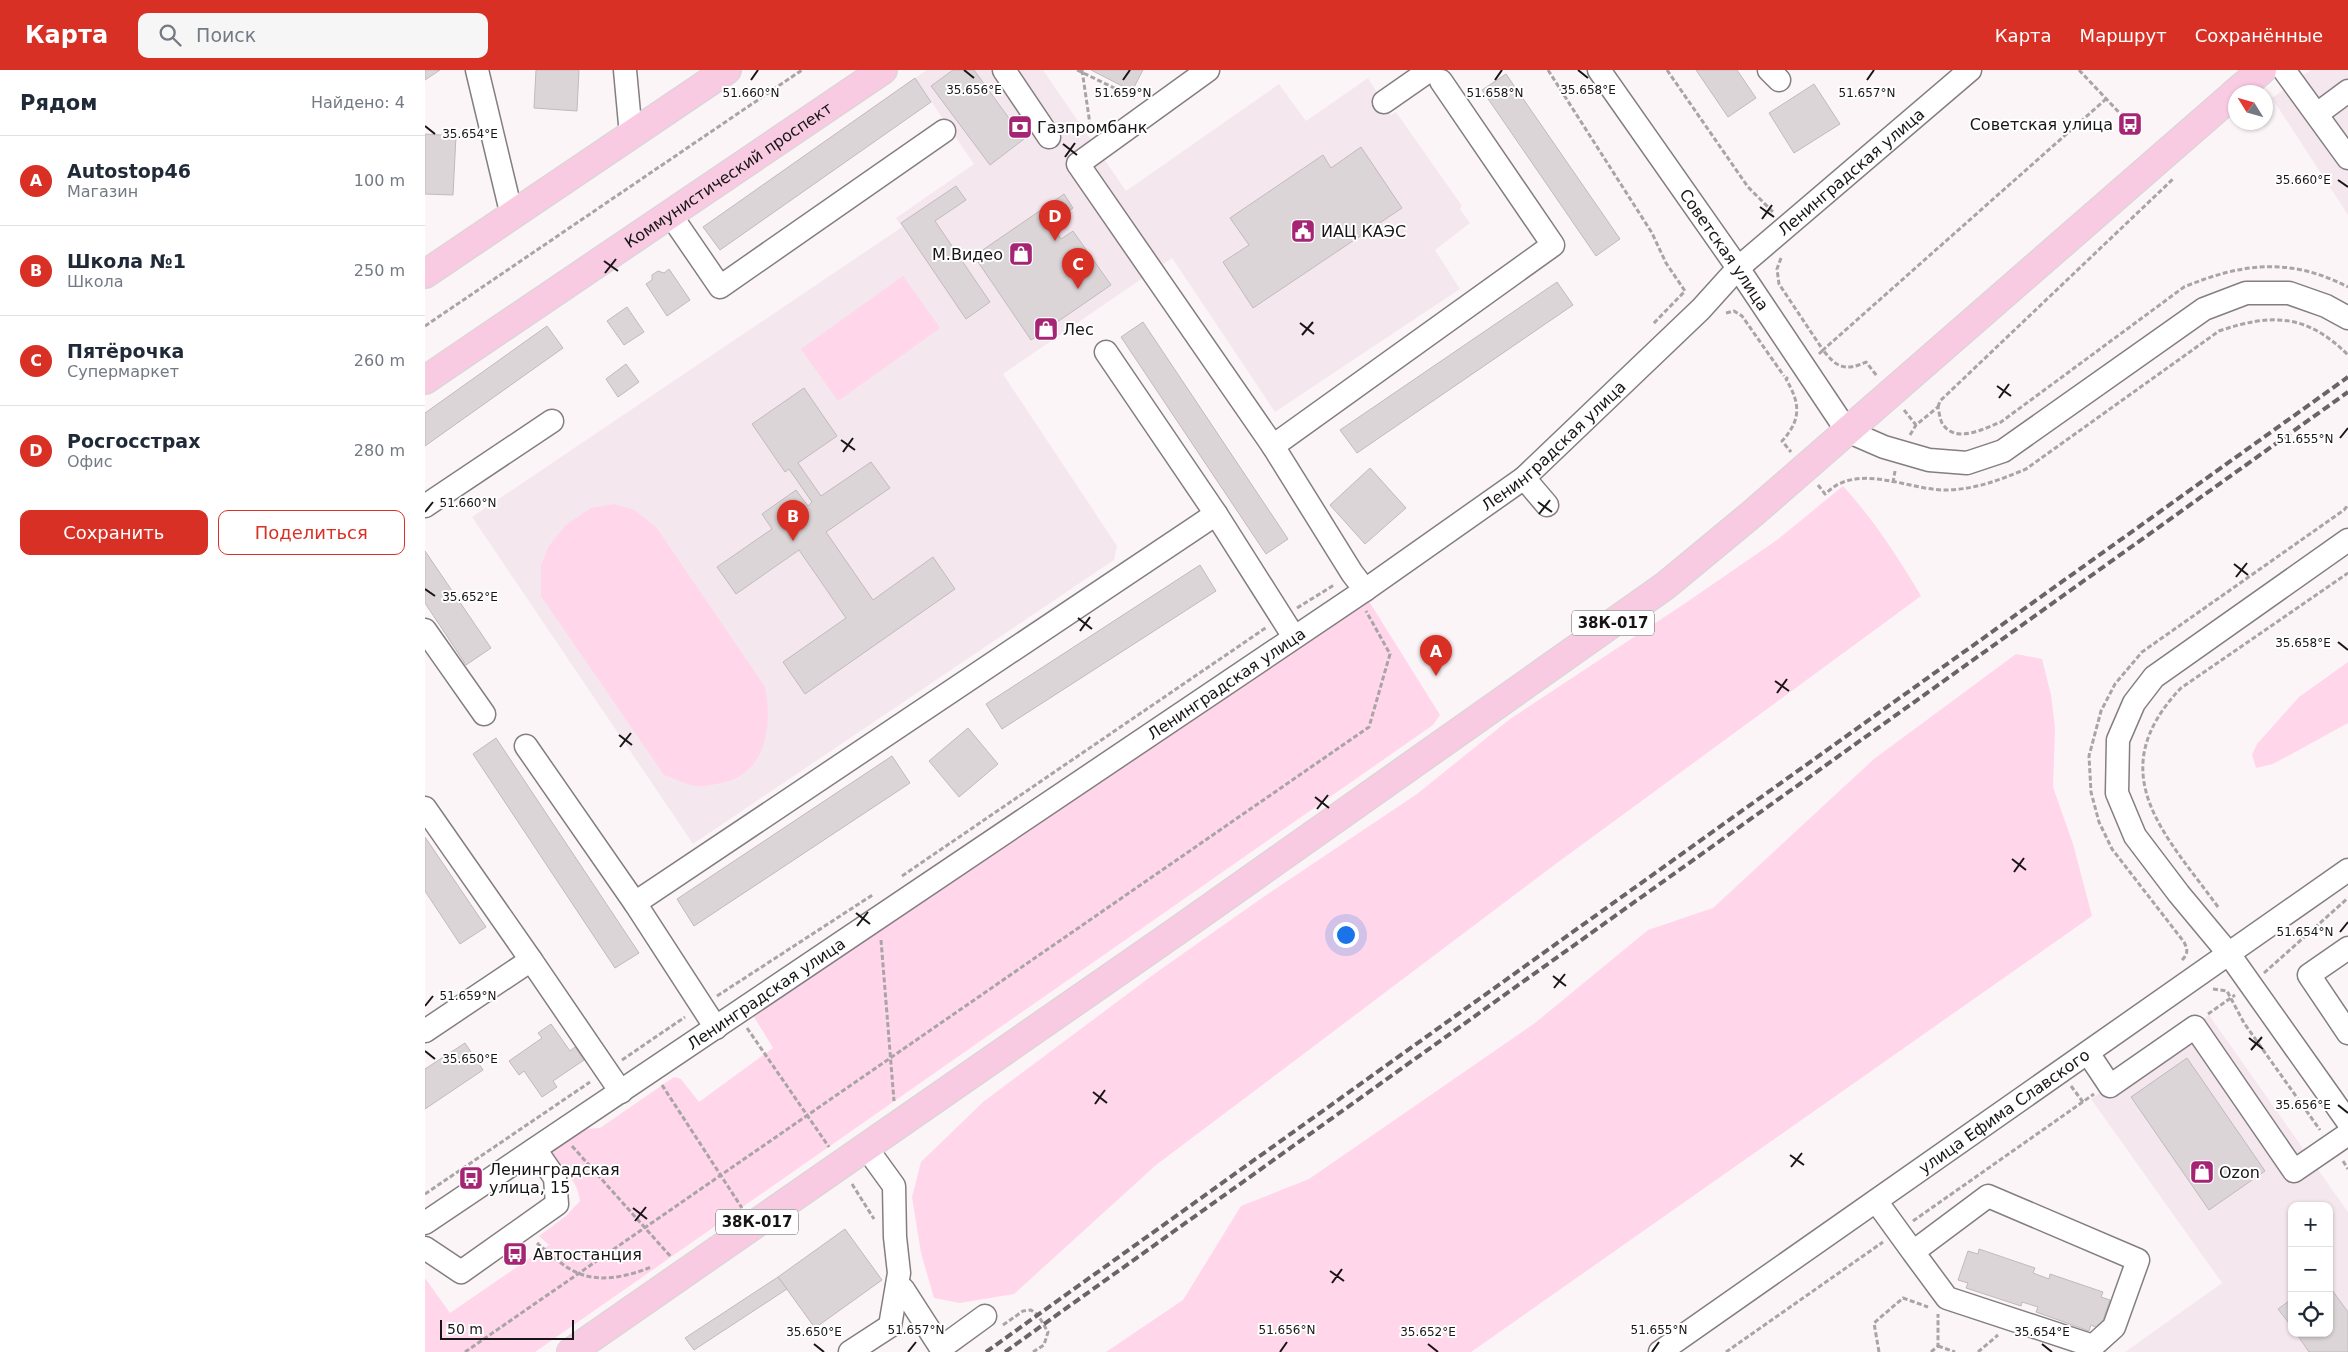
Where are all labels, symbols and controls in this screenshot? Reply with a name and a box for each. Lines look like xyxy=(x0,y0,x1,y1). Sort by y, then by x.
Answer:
search box xyxy=(138,13,488,58)
text: Карта xyxy=(25,21,108,49)
icon: search xyxy=(156,21,184,49)
text: Поиск xyxy=(196,24,256,46)
text: Карта xyxy=(1995,25,2052,46)
text: Маршрут xyxy=(2080,25,2167,46)
text: Сохранённые xyxy=(2195,25,2323,46)
text: 35.656°E xyxy=(946,83,1002,97)
text: 35.658°E xyxy=(1560,83,1616,97)
north arrow xyxy=(2228,85,2273,130)
text: 51.660°N xyxy=(723,86,779,100)
text: 51.659°N xyxy=(1095,86,1151,100)
text: 51.658°N xyxy=(1467,86,1523,100)
text: 51.657°N xyxy=(1839,86,1895,100)
text: Рядом xyxy=(20,91,97,115)
text: Найдено: 4 xyxy=(311,93,405,112)
street label: Коммунистический проспект xyxy=(621,98,836,252)
street label: Ленинградская улица xyxy=(1774,104,1928,240)
bus stop icon: Советская улица xyxy=(2117,111,2143,137)
bank icon: Газпромбанк xyxy=(1007,114,1033,140)
place label: Советская улица xyxy=(1970,115,2113,134)
place label: Газпромбанк xyxy=(1037,118,1148,137)
text: 35.654°E xyxy=(442,127,498,141)
text: Autostop46 xyxy=(67,160,191,182)
text: A xyxy=(30,171,42,190)
text: 100 m xyxy=(354,171,405,190)
text: 35.660°E xyxy=(2275,173,2331,187)
text: Магазин xyxy=(67,182,138,201)
street label: Советская улица xyxy=(1675,185,1773,314)
pin: D xyxy=(1039,200,1071,241)
public building icon: ИАЦ КАЭС xyxy=(1290,218,1316,244)
place label: ИАЦ КАЭС xyxy=(1321,222,1406,241)
shop icon: М.Видео xyxy=(1008,241,1034,267)
place label: М.Видео xyxy=(932,245,1003,264)
pin: C xyxy=(1062,248,1094,289)
text: Школа №1 xyxy=(67,250,186,272)
text: B xyxy=(30,261,42,280)
text: 250 m xyxy=(354,261,405,280)
text: Школа xyxy=(67,272,124,291)
shop icon: Лес xyxy=(1033,316,1059,342)
place label: Лес xyxy=(1063,320,1094,339)
text: Пятёрочка xyxy=(67,340,184,362)
text: C xyxy=(30,351,42,370)
text: 260 m xyxy=(354,351,405,370)
text: Супермаркет xyxy=(67,362,179,381)
street label: Ленинградская улица xyxy=(1478,377,1630,515)
text: Росгосстрах xyxy=(67,430,200,452)
text: 51.655°N xyxy=(2277,432,2333,446)
text: D xyxy=(29,441,43,460)
text: 280 m xyxy=(354,441,405,460)
text: Офис xyxy=(67,452,112,471)
text: 51.660°N xyxy=(440,496,496,510)
pin: B xyxy=(777,500,809,541)
button: Сохранить xyxy=(20,510,208,555)
button: Поделиться xyxy=(218,510,405,555)
text: 35.652°E xyxy=(442,590,498,604)
road number: 38К-017 xyxy=(1572,610,1654,636)
street label: Ленинградская улица xyxy=(1144,624,1309,744)
pin: A xyxy=(1420,635,1452,676)
text: 35.658°E xyxy=(2275,636,2331,650)
your location xyxy=(1333,922,1359,948)
text: 51.654°N xyxy=(2277,925,2333,939)
street label: Ленинградская улица xyxy=(684,934,849,1054)
text: 51.659°N xyxy=(440,989,496,1003)
street label: улица Ефима Славского xyxy=(1915,1045,2093,1178)
text: 35.650°E xyxy=(442,1052,498,1066)
text: 35.656°E xyxy=(2275,1098,2331,1112)
shop icon: Ozon xyxy=(2189,1159,2215,1185)
place label: Ленинградская улица, 15 xyxy=(489,1160,620,1197)
place label: Ozon xyxy=(2219,1163,2260,1182)
bus stop icon: Ленинградская улица, 15 xyxy=(458,1165,484,1191)
map controls xyxy=(2288,1202,2333,1337)
button: + xyxy=(2288,1202,2333,1247)
road number: 38К-017 xyxy=(716,1210,798,1234)
bus stop icon: Автостанция xyxy=(502,1241,528,1267)
place label: Автостанция xyxy=(533,1245,642,1264)
button: − xyxy=(2288,1247,2333,1292)
button: locate xyxy=(2288,1292,2333,1337)
scale bar xyxy=(440,1317,574,1340)
text: 50 m xyxy=(447,1321,483,1337)
text: 51.657°N xyxy=(888,1323,944,1337)
text: 51.656°N xyxy=(1259,1323,1315,1337)
text: 51.655°N xyxy=(1631,1323,1687,1337)
text: 35.650°E xyxy=(786,1325,842,1339)
text: 35.652°E xyxy=(1400,1325,1456,1339)
text: 35.654°E xyxy=(2014,1325,2070,1339)

